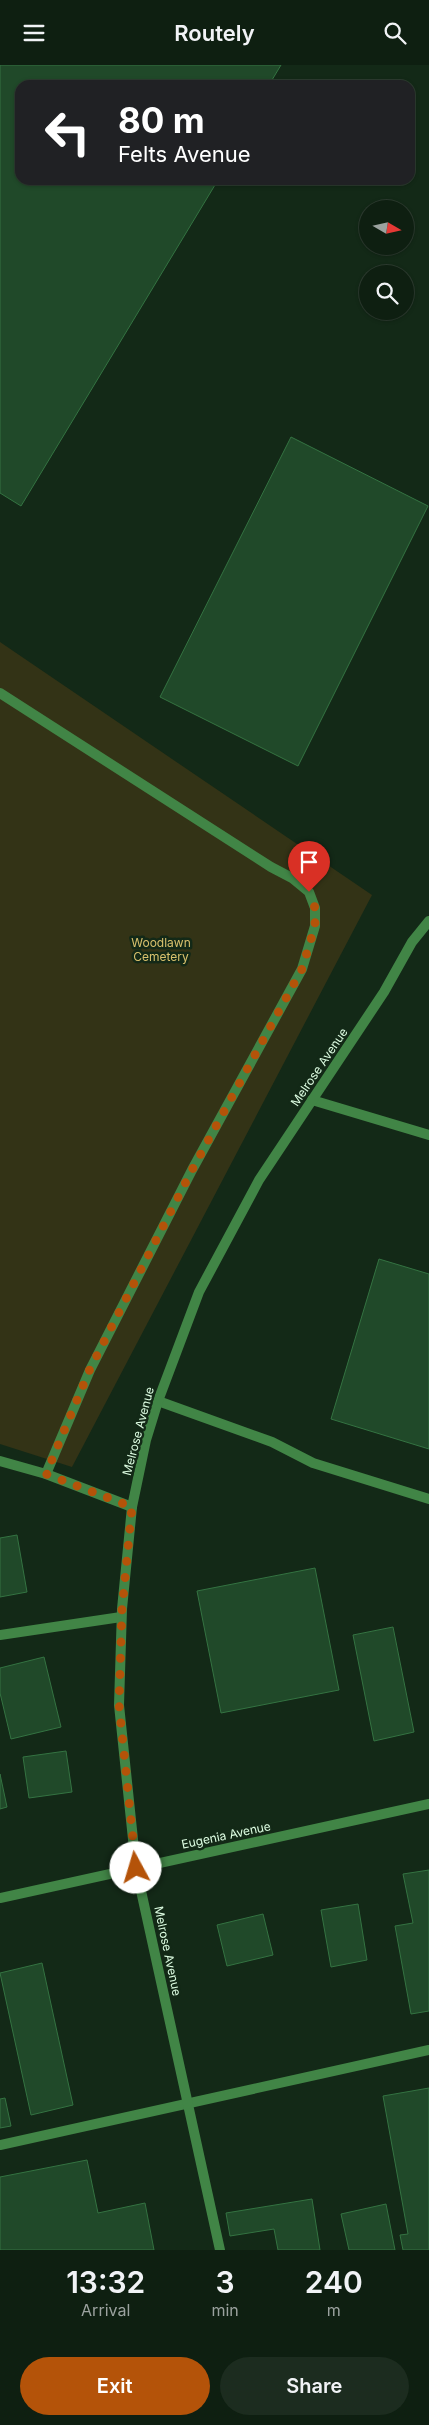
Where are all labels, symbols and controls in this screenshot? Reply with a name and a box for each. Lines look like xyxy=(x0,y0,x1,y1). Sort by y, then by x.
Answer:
icon: menu xyxy=(20,19,48,47)
icon: search xyxy=(381,19,409,47)
text: Routely xyxy=(174,20,255,46)
text: 80 m xyxy=(118,99,205,141)
icon: left xyxy=(35,100,100,165)
text: Felts Avenue xyxy=(118,141,251,167)
north arrow xyxy=(359,200,414,255)
map controls xyxy=(359,200,414,320)
button: search xyxy=(359,265,414,320)
pin xyxy=(288,841,330,892)
icon: arrive xyxy=(295,848,323,876)
park label: Woodlawn Cemetery xyxy=(131,935,191,964)
street label: Melrose Avenue xyxy=(287,1025,351,1109)
street label: Melrose Avenue xyxy=(119,1385,157,1477)
street label: Eugenia Avenue xyxy=(180,1818,272,1852)
position arrow xyxy=(109,1841,161,1893)
street label: Melrose Avenue xyxy=(151,1905,185,1997)
text: 13:32 xyxy=(66,2264,145,2300)
text: 3 xyxy=(216,2264,235,2300)
text: 240 xyxy=(305,2264,363,2300)
text: Arrival xyxy=(81,2300,130,2320)
text: min xyxy=(211,2300,239,2320)
text: m xyxy=(327,2300,341,2320)
button: Exit xyxy=(20,2357,210,2415)
button: Share xyxy=(220,2357,409,2415)

